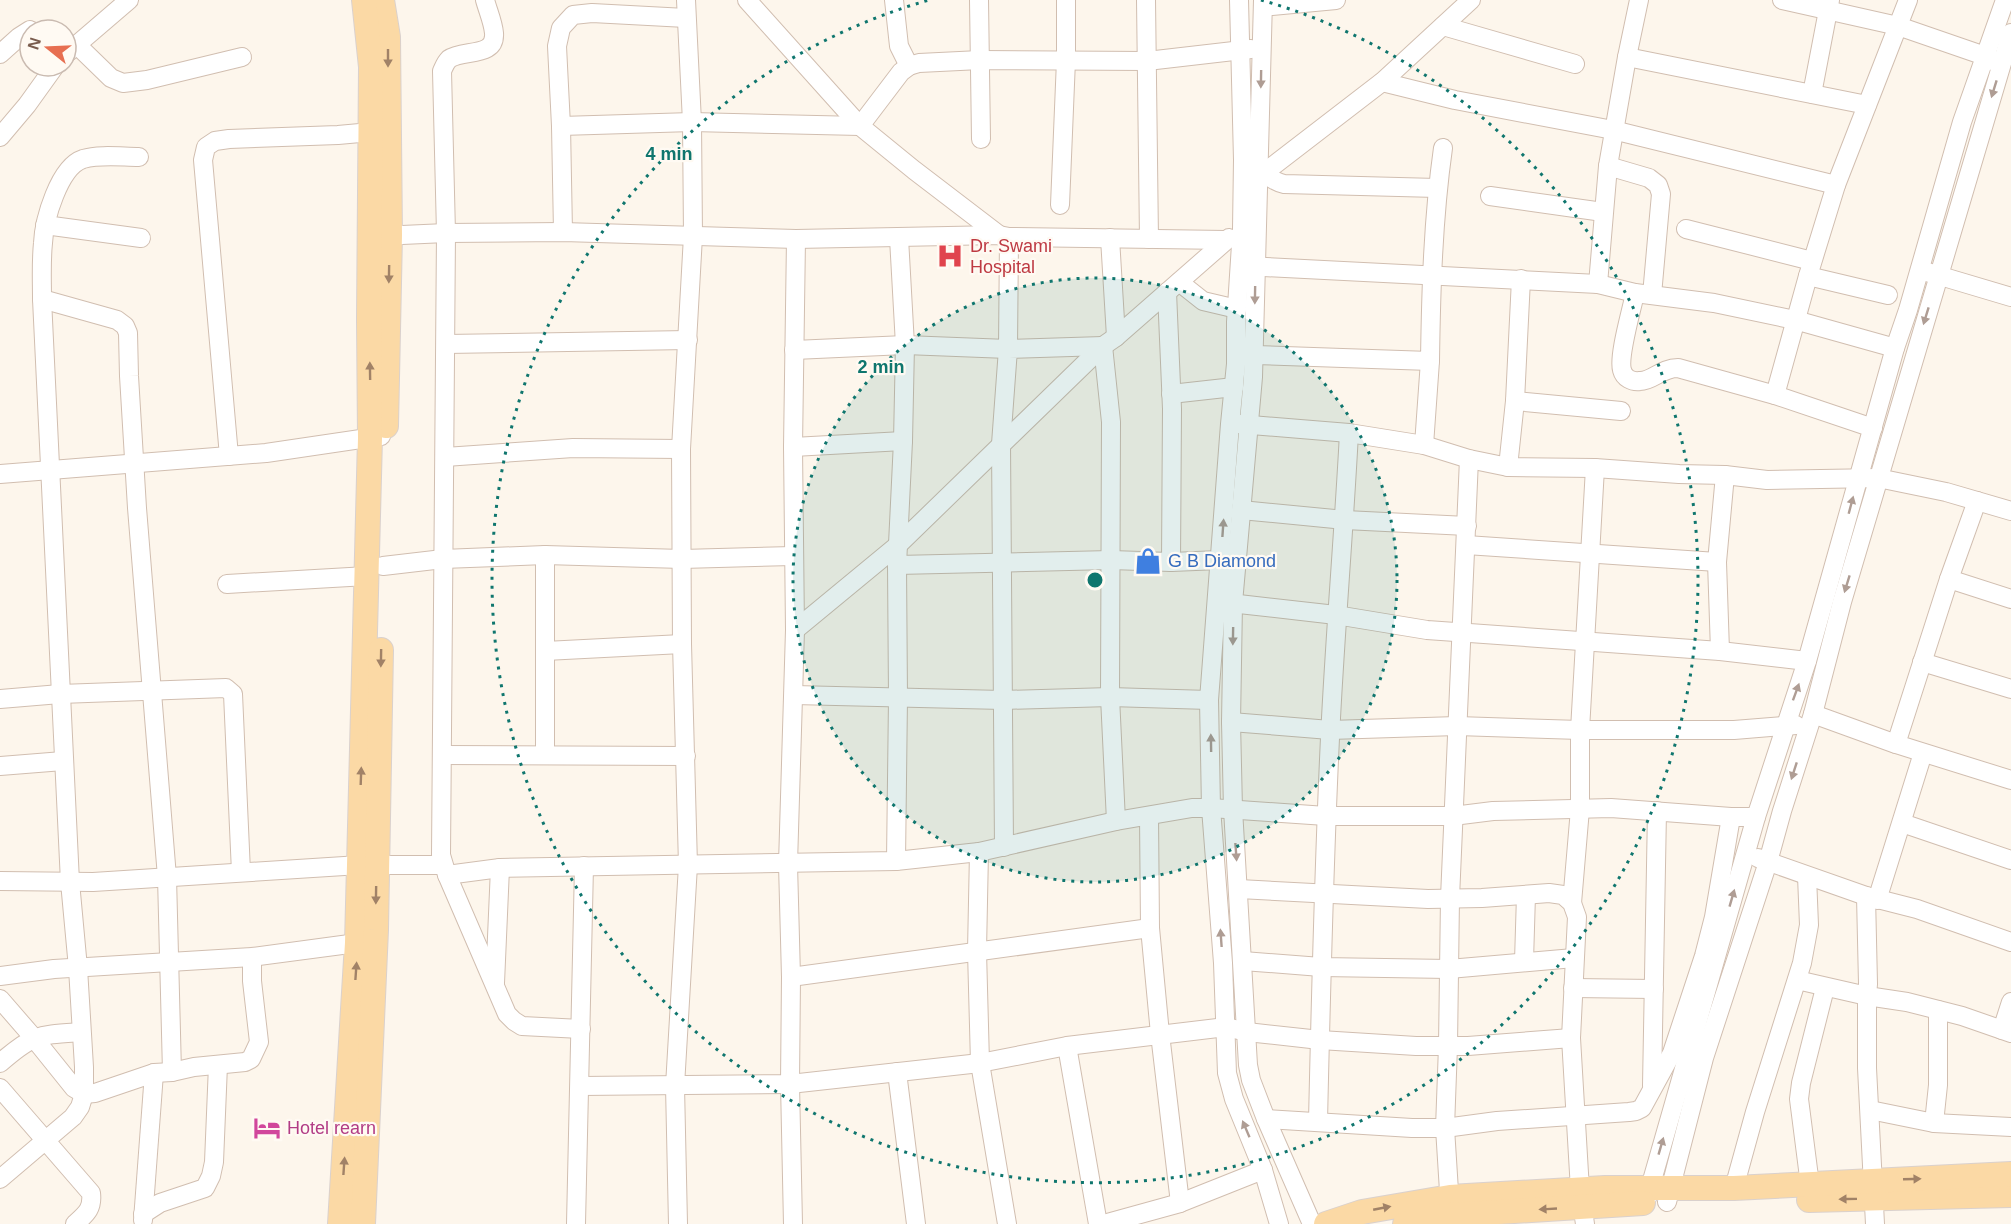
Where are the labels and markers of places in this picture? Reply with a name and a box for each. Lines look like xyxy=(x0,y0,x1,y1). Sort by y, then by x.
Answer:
place label: Dr. Swami Hospital xyxy=(970,236,1052,277)
hospital icon: Dr. Swami Hospital xyxy=(935,241,965,271)
shop icon: G B Diamond xyxy=(1133,546,1163,576)
place label: G B Diamond xyxy=(1168,551,1276,571)
centre of rings xyxy=(1085,570,1105,590)
hotel icon: Hotel rearn xyxy=(252,1113,282,1143)
place label: Hotel rearn xyxy=(287,1118,376,1138)

